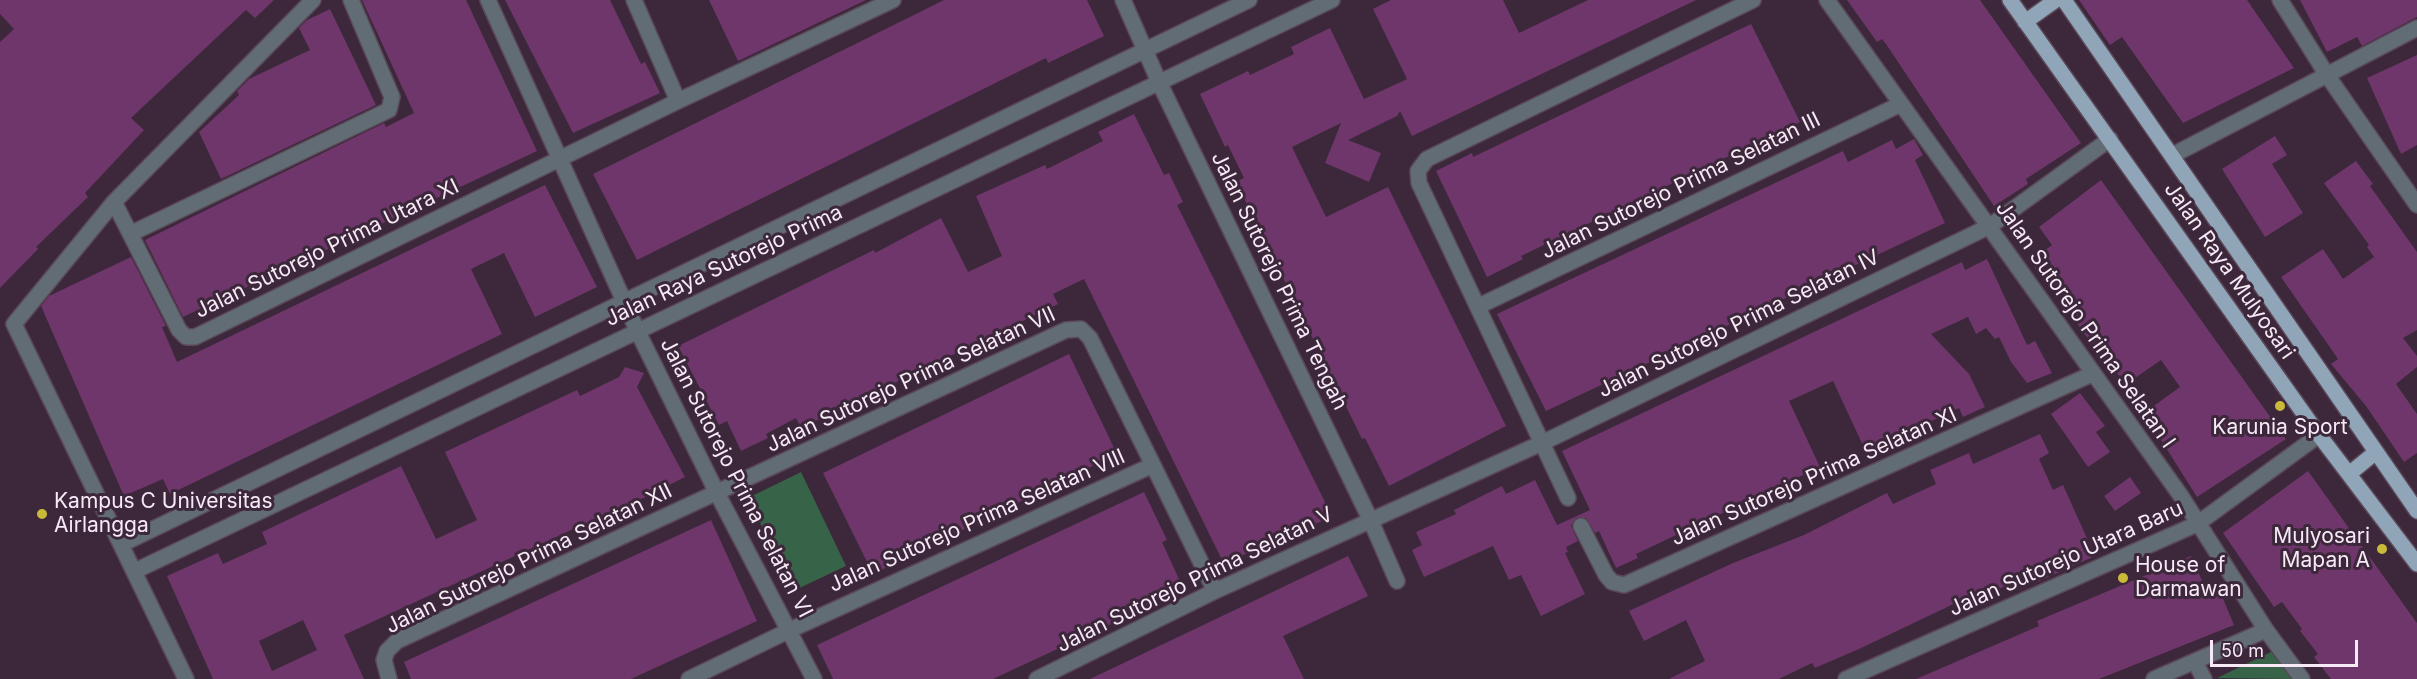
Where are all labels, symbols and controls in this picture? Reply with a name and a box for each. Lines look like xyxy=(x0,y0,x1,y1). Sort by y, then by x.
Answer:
street label: Jalan Sutorejo Prima Selatan III xyxy=(1538,107,1824,265)
street label: Jalan Sutorejo Prima Tengah xyxy=(1205,148,1353,414)
street label: Jalan Sutorejo Prima Utara XI xyxy=(191,174,463,324)
street label: Jalan Raya Mulyosari xyxy=(2158,178,2300,364)
street label: Jalan Sutorejo Prima Selatan I xyxy=(1990,197,2180,453)
street label: Jalan Raya Sutorejo Prima xyxy=(601,200,847,332)
street label: Jalan Sutorejo Prima Selatan IV xyxy=(1594,245,1884,403)
street label: Jalan Sutorejo Prima Selatan VII xyxy=(763,302,1059,458)
street label: Jalan Sutorejo Prima Selatan VI xyxy=(654,334,818,622)
marker: Karunia Sport xyxy=(2273,399,2287,413)
street label: Jalan Sutorejo Prima Selatan XI xyxy=(1667,402,1961,552)
place label: Karunia Sport xyxy=(2212,415,2348,441)
street label: Jalan Sutorejo Prima Selatan VIII xyxy=(825,444,1129,598)
street label: Jalan Sutorejo Prima Selatan XII xyxy=(382,478,676,640)
place label: Kampus C Universitas Airlangga xyxy=(54,489,272,539)
street label: Jalan Sutorejo Utara Baru xyxy=(1945,496,2187,622)
street label: Jalan Sutorejo Prima Selatan V xyxy=(1053,502,1337,658)
marker: Kampus C Universitas Airlangga xyxy=(35,507,49,521)
place label: Mulyosari Mapan A xyxy=(2273,524,2370,574)
marker: Mulyosari Mapan A xyxy=(2375,542,2389,556)
place label: House of Darmawan xyxy=(2135,553,2242,603)
marker: House of Darmawan xyxy=(2116,571,2130,585)
scale bar xyxy=(2213,628,2362,666)
text: 50 m xyxy=(2221,640,2264,661)

